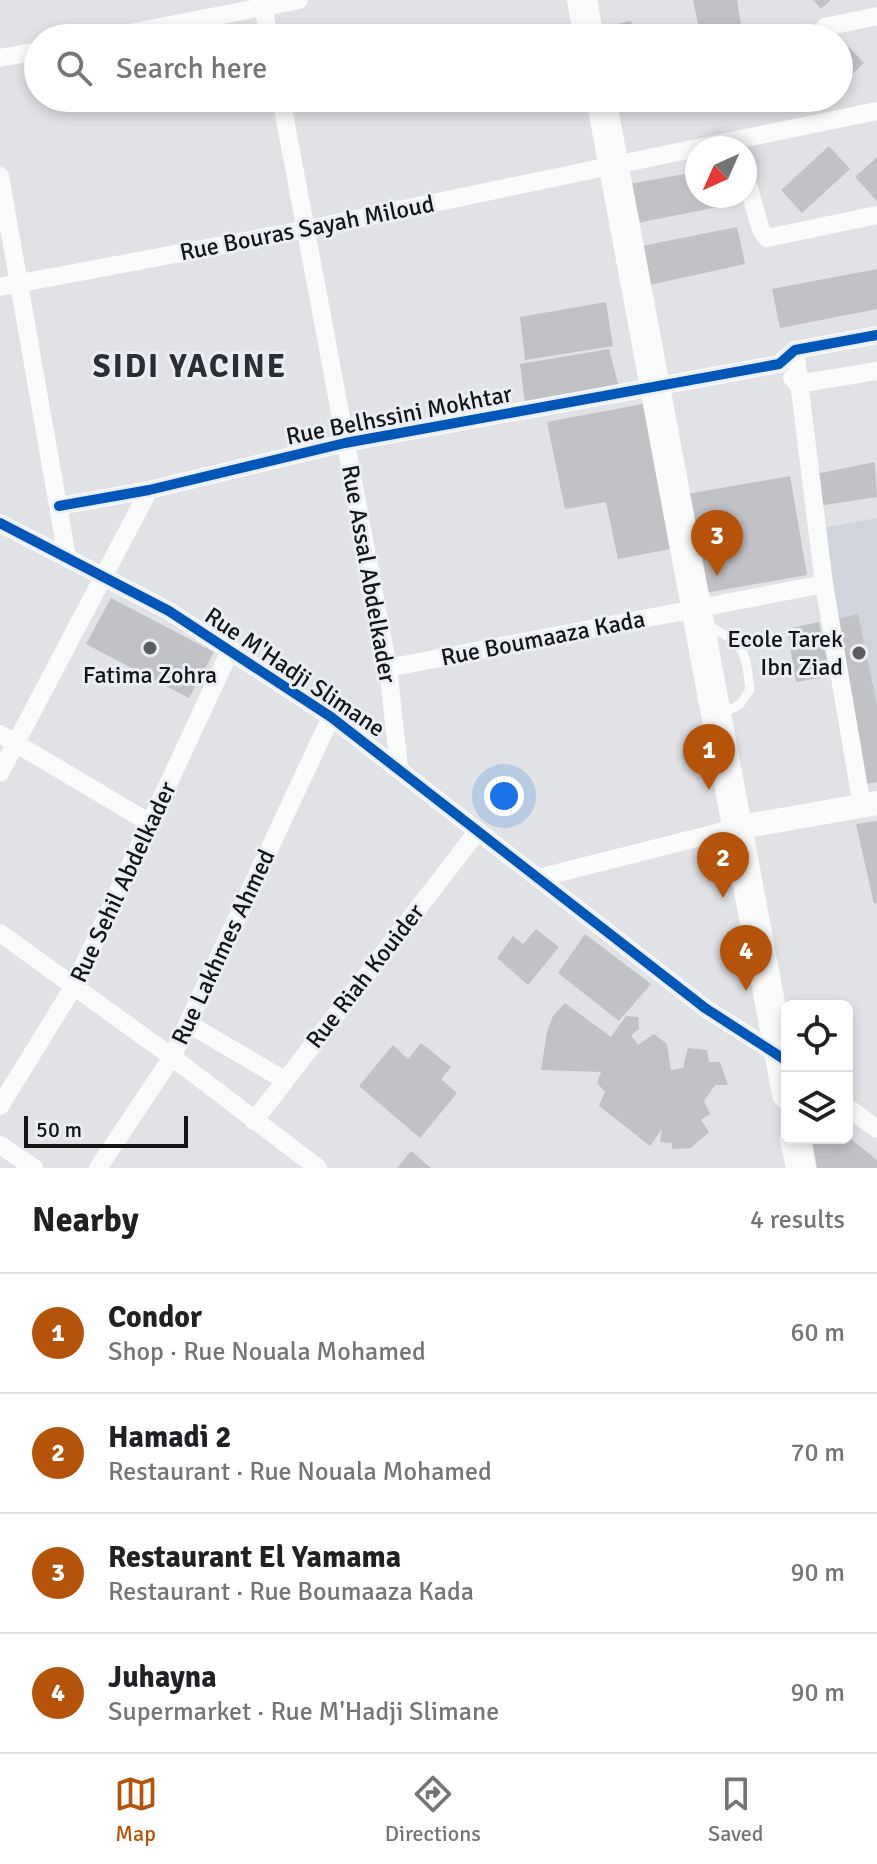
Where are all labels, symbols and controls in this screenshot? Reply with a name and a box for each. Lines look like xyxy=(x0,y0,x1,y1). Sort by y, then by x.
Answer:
search box xyxy=(24,24,853,112)
icon: search xyxy=(52,46,96,90)
text: Search here xyxy=(116,50,267,87)
north arrow xyxy=(685,136,757,208)
street label: Rue Bouras Sayah Miloud xyxy=(177,189,437,267)
district label: SIDI YACINE xyxy=(93,347,287,386)
street label: Rue Belhssini Mokhtar xyxy=(283,378,515,452)
street label: Rue Assal Abdelkader xyxy=(335,462,403,686)
pin: 3 xyxy=(691,510,743,576)
street label: Rue M'Hadji Slimane xyxy=(199,601,391,743)
street label: Rue Boumaaza Kada xyxy=(438,604,648,672)
place label: Ecole Tarek Ibn Ziad xyxy=(727,624,843,682)
marker: Fatima Zohra xyxy=(141,639,159,657)
marker: Ecole Tarek Ibn Ziad xyxy=(850,644,868,662)
place label: Fatima Zohra xyxy=(83,660,217,690)
pin: 1 xyxy=(683,724,735,790)
your location xyxy=(484,776,524,816)
street label: Rue Sehil Abdelkader xyxy=(63,777,183,987)
pin: 2 xyxy=(697,832,749,898)
street label: Rue Lakhmes Ahmed xyxy=(165,844,281,1050)
street label: Rue Riah Kouider xyxy=(299,898,431,1054)
pin: 4 xyxy=(720,925,772,991)
map controls xyxy=(781,1000,853,1144)
button: locate xyxy=(781,1000,853,1072)
button: layers xyxy=(781,1072,853,1144)
scale bar xyxy=(24,1112,188,1148)
text: 50 m xyxy=(36,1116,82,1143)
text: Nearby xyxy=(32,1199,139,1241)
text: 4 results xyxy=(750,1204,845,1236)
text: Condor xyxy=(108,1299,202,1336)
text: 1 xyxy=(51,1317,65,1349)
text: 60 m xyxy=(790,1317,845,1349)
text: Shop · Rue Nouala Mohamed xyxy=(108,1336,426,1368)
text: Hamadi 2 xyxy=(108,1419,231,1456)
text: 2 xyxy=(51,1437,65,1469)
text: 70 m xyxy=(790,1437,845,1469)
text: Restaurant · Rue Nouala Mohamed xyxy=(108,1456,492,1488)
text: Restaurant El Yamama xyxy=(108,1539,401,1576)
text: 3 xyxy=(51,1557,65,1589)
text: 90 m xyxy=(790,1557,845,1589)
text: Restaurant · Rue Boumaaza Kada xyxy=(108,1576,474,1608)
text: Juhayna xyxy=(108,1659,217,1696)
text: 4 xyxy=(51,1677,65,1709)
text: 90 m xyxy=(790,1677,845,1709)
text: Supermarket · Rue M'Hadji Slimane xyxy=(108,1696,499,1728)
tab: Map xyxy=(114,1772,158,1847)
tab: Directions xyxy=(385,1772,481,1847)
tab: Saved xyxy=(708,1772,763,1847)

